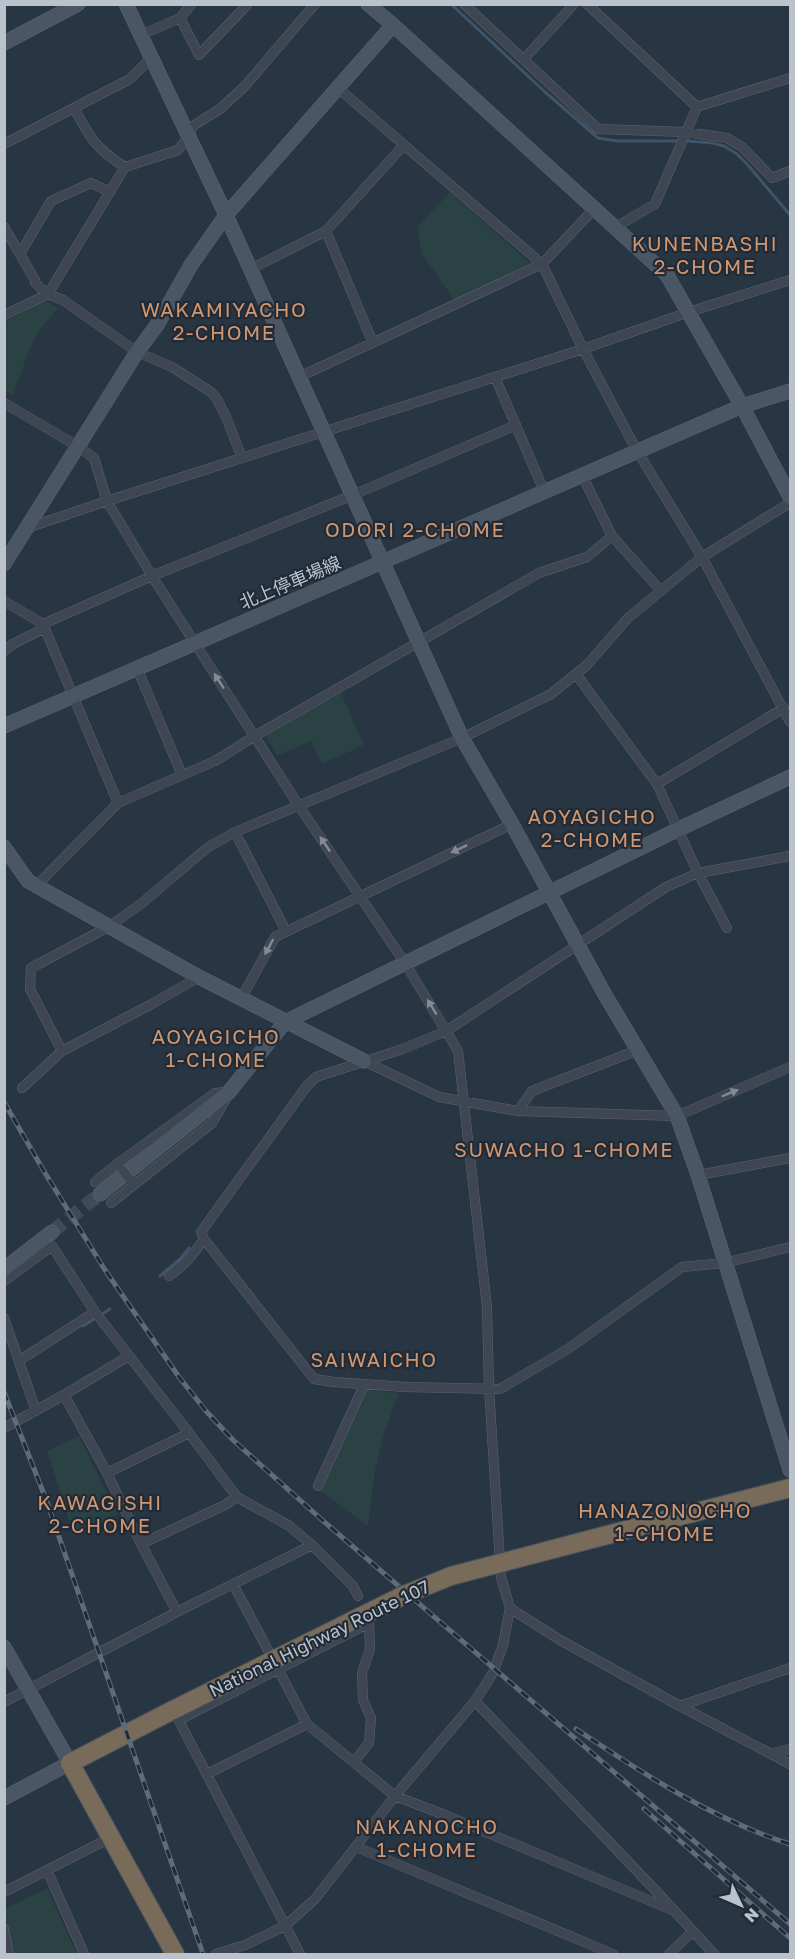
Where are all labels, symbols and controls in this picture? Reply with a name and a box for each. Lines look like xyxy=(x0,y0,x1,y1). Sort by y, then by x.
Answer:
district label: KUNENBASHI 2-CHOME xyxy=(632,231,778,278)
district label: WAKAMIYACHO 2-CHOME xyxy=(141,297,307,344)
district label: ODORI 2-CHOME xyxy=(325,517,505,541)
street label: 北上停車場線 xyxy=(236,551,344,613)
one-way arrow xyxy=(213,673,225,689)
district label: AOYAGICHO 2-CHOME xyxy=(528,804,656,851)
one-way arrow xyxy=(320,836,331,852)
one-way arrow xyxy=(451,845,468,854)
one-way arrow xyxy=(264,939,274,956)
one-way arrow xyxy=(426,999,437,1015)
district label: AOYAGICHO 1-CHOME xyxy=(152,1024,280,1071)
one-way arrow xyxy=(722,1088,740,1098)
district label: SUWACHO 1-CHOME xyxy=(454,1137,674,1161)
district label: SAIWAICHO xyxy=(310,1347,438,1371)
district label: KAWAGISHI 2-CHOME xyxy=(37,1490,163,1537)
district label: HANAZONOCHO 1-CHOME xyxy=(578,1498,752,1545)
street label: National Highway Route 107 xyxy=(205,1575,433,1701)
district label: NAKANOCHO 1-CHOME xyxy=(355,1814,499,1861)
north arrow xyxy=(711,1875,771,1935)
text: N xyxy=(740,1904,763,1927)

